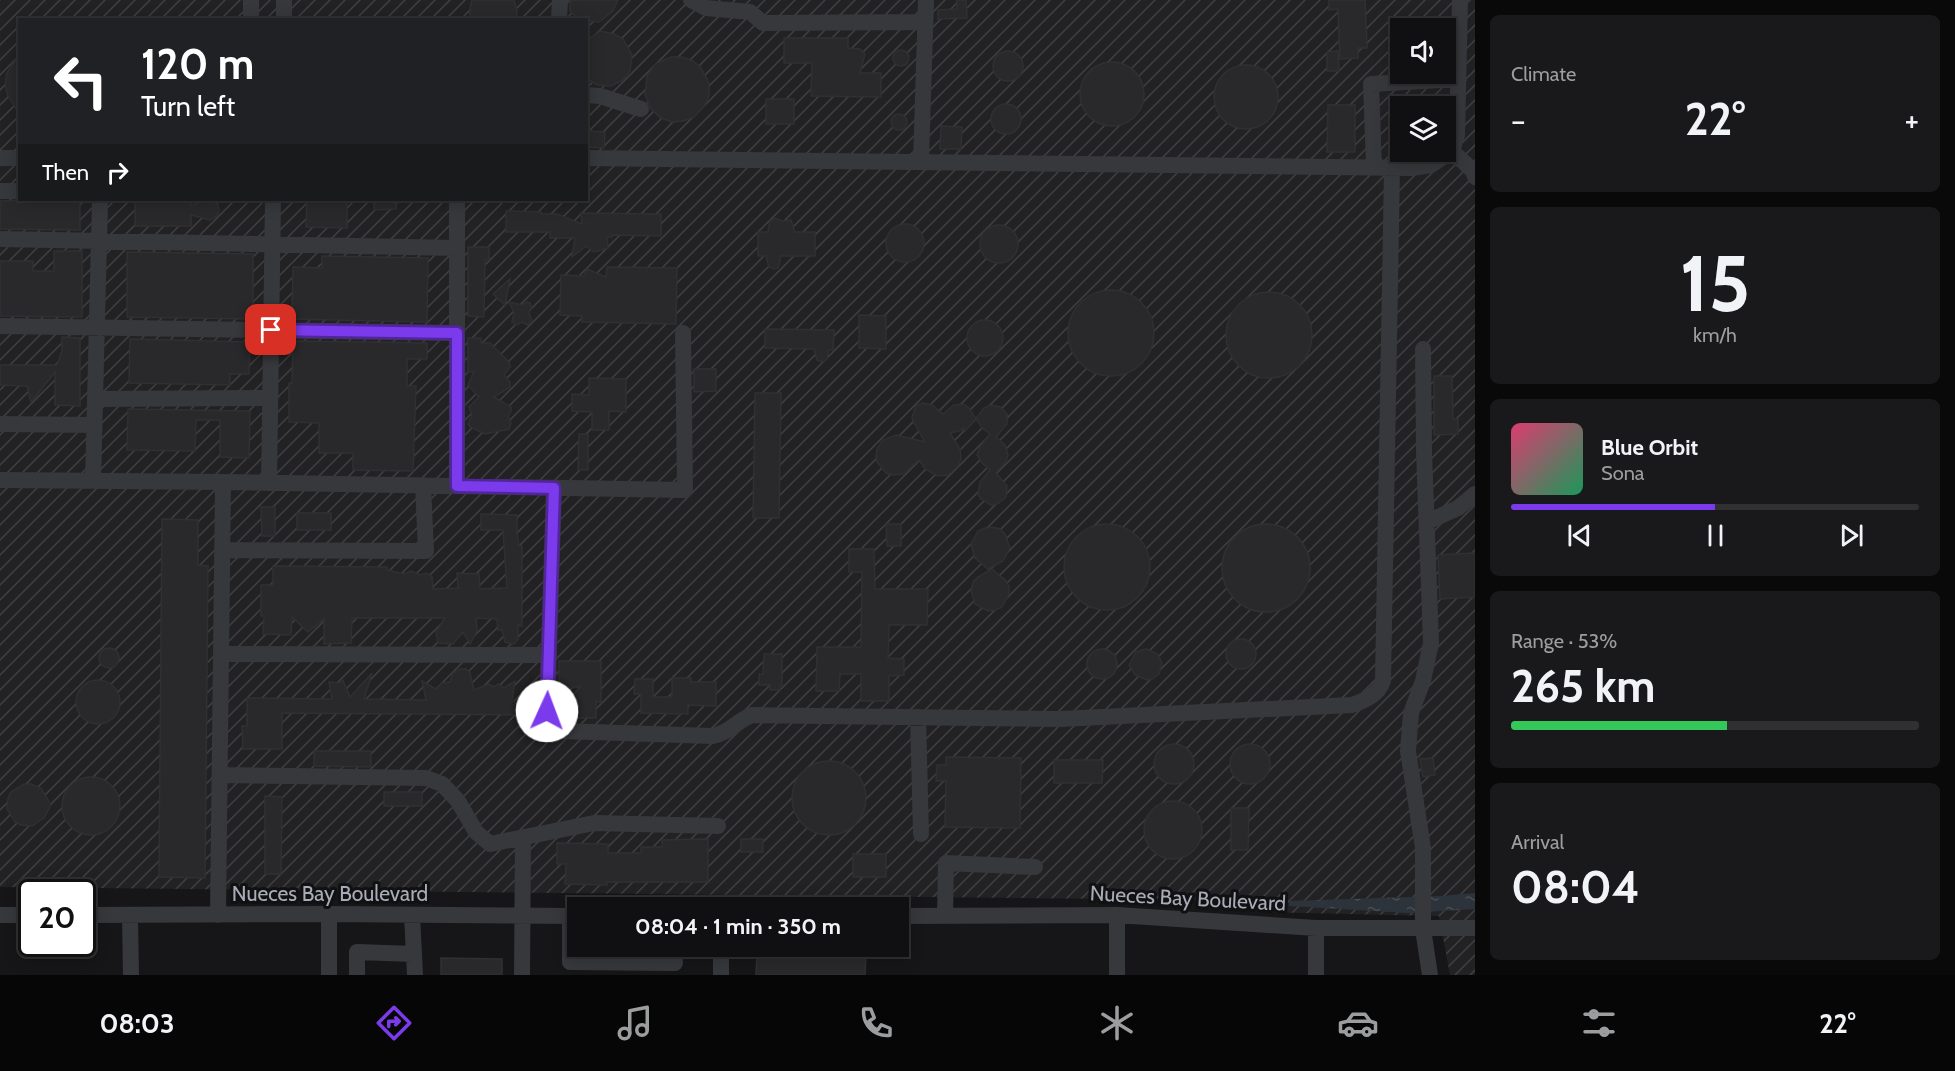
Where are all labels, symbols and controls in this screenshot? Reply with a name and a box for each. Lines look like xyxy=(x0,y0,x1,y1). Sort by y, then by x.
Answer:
map controls xyxy=(1390,18,1456,162)
button: sound xyxy=(1390,18,1456,84)
text: 120 m xyxy=(141,38,254,90)
icon: left xyxy=(42,42,120,120)
text: Climate xyxy=(1511,62,1576,86)
text: Turn left xyxy=(141,90,235,123)
text: 22° xyxy=(1685,92,1745,146)
button: layers xyxy=(1390,96,1456,162)
text: − xyxy=(1511,100,1526,140)
text: + xyxy=(1904,100,1919,140)
icon: right xyxy=(101,156,134,189)
text: Then xyxy=(42,159,89,186)
text: 15 xyxy=(1680,236,1750,331)
pin xyxy=(245,304,296,355)
icon: arrive xyxy=(254,313,287,346)
text: km/h xyxy=(1693,323,1737,347)
text: Blue Orbit xyxy=(1601,434,1698,461)
text: Sona xyxy=(1601,461,1644,485)
icon: previous xyxy=(1563,519,1596,552)
icon: pause xyxy=(1699,519,1732,552)
icon: next xyxy=(1835,519,1868,552)
text: Range · 53% xyxy=(1511,629,1617,653)
text: 265 km xyxy=(1511,659,1655,713)
position arrow xyxy=(515,679,579,743)
text: Arrival xyxy=(1511,830,1564,854)
text: 08:04 xyxy=(1511,860,1640,914)
speed limit sign: 20 xyxy=(18,879,96,957)
street label: Nueces Bay Boulevard xyxy=(1089,880,1287,916)
street label: Nueces Bay Boulevard xyxy=(232,881,428,906)
text: 08:04 · 1 min · 350 m xyxy=(635,913,841,940)
icon: directions xyxy=(373,1002,415,1044)
icon: music xyxy=(614,1002,656,1044)
icon: phone xyxy=(855,1002,897,1044)
icon: climate xyxy=(1096,1002,1138,1044)
icon: car xyxy=(1337,1002,1379,1044)
icon: filters xyxy=(1578,1002,1620,1044)
text: 08:03 xyxy=(99,1007,174,1040)
text: 22° xyxy=(1819,1007,1856,1040)

